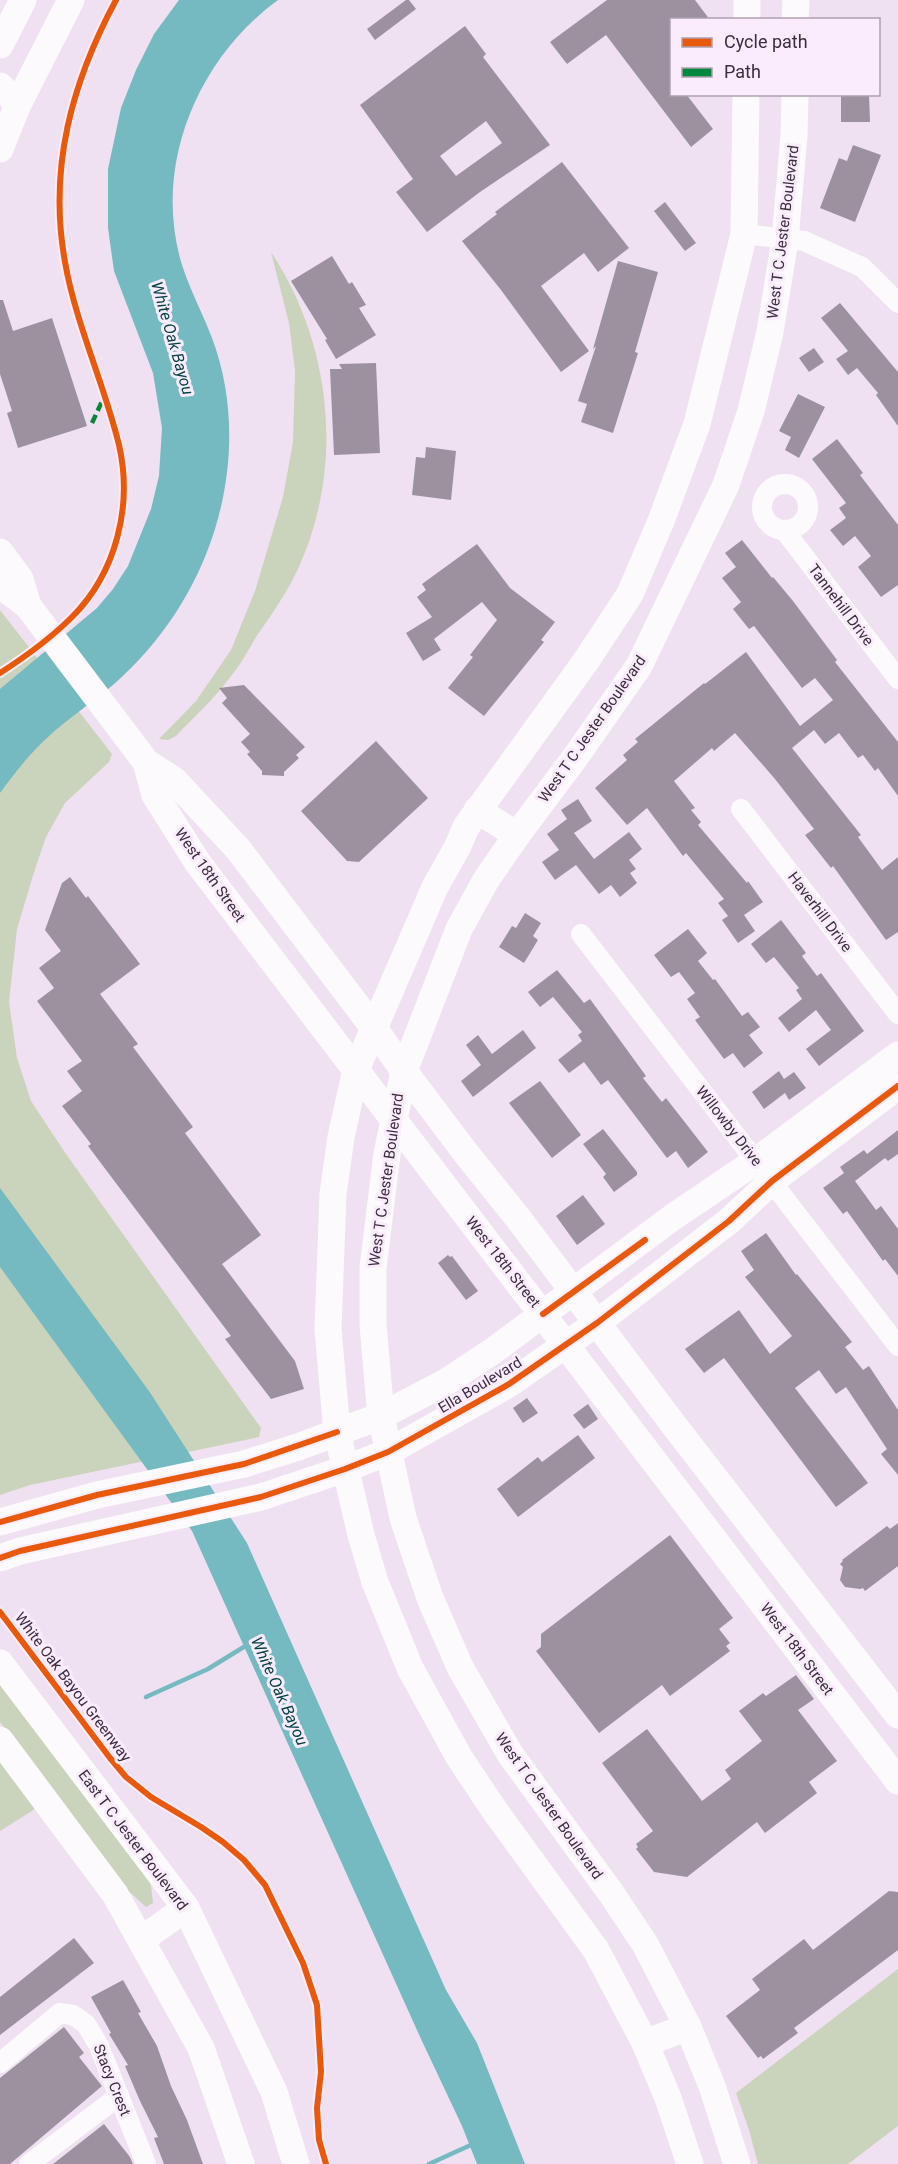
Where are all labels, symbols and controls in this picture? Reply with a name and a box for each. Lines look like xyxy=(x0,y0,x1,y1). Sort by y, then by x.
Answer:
legend xyxy=(670,18,880,96)
text: Cycle path xyxy=(724,31,808,52)
text: Path xyxy=(724,61,761,82)
street label: West T C Jester Boulevard xyxy=(763,144,803,320)
water label: White Oak Bayou xyxy=(147,279,198,397)
street label: Tannehill Drive xyxy=(804,561,878,649)
street label: West T C Jester Boulevard xyxy=(534,652,650,806)
street label: West 18th Street xyxy=(171,824,249,926)
street label: Haverhill Drive xyxy=(784,868,856,956)
street label: Willowby Drive xyxy=(692,1082,766,1170)
street label: West T C Jester Boulevard xyxy=(365,1092,407,1268)
street label: West 18th Street xyxy=(462,1213,544,1311)
street label: Ella Boulevard xyxy=(435,1353,525,1417)
street label: West 18th Street xyxy=(756,1599,838,1699)
street label: White Oak Bayou Greenway xyxy=(11,1609,135,1765)
water label: White Oak Bayou xyxy=(247,1634,312,1749)
street label: West T C Jester Boulevard xyxy=(491,1729,607,1883)
street label: East T C Jester Boulevard xyxy=(74,1766,192,1914)
street label: Stacy Crest xyxy=(89,2041,135,2119)

